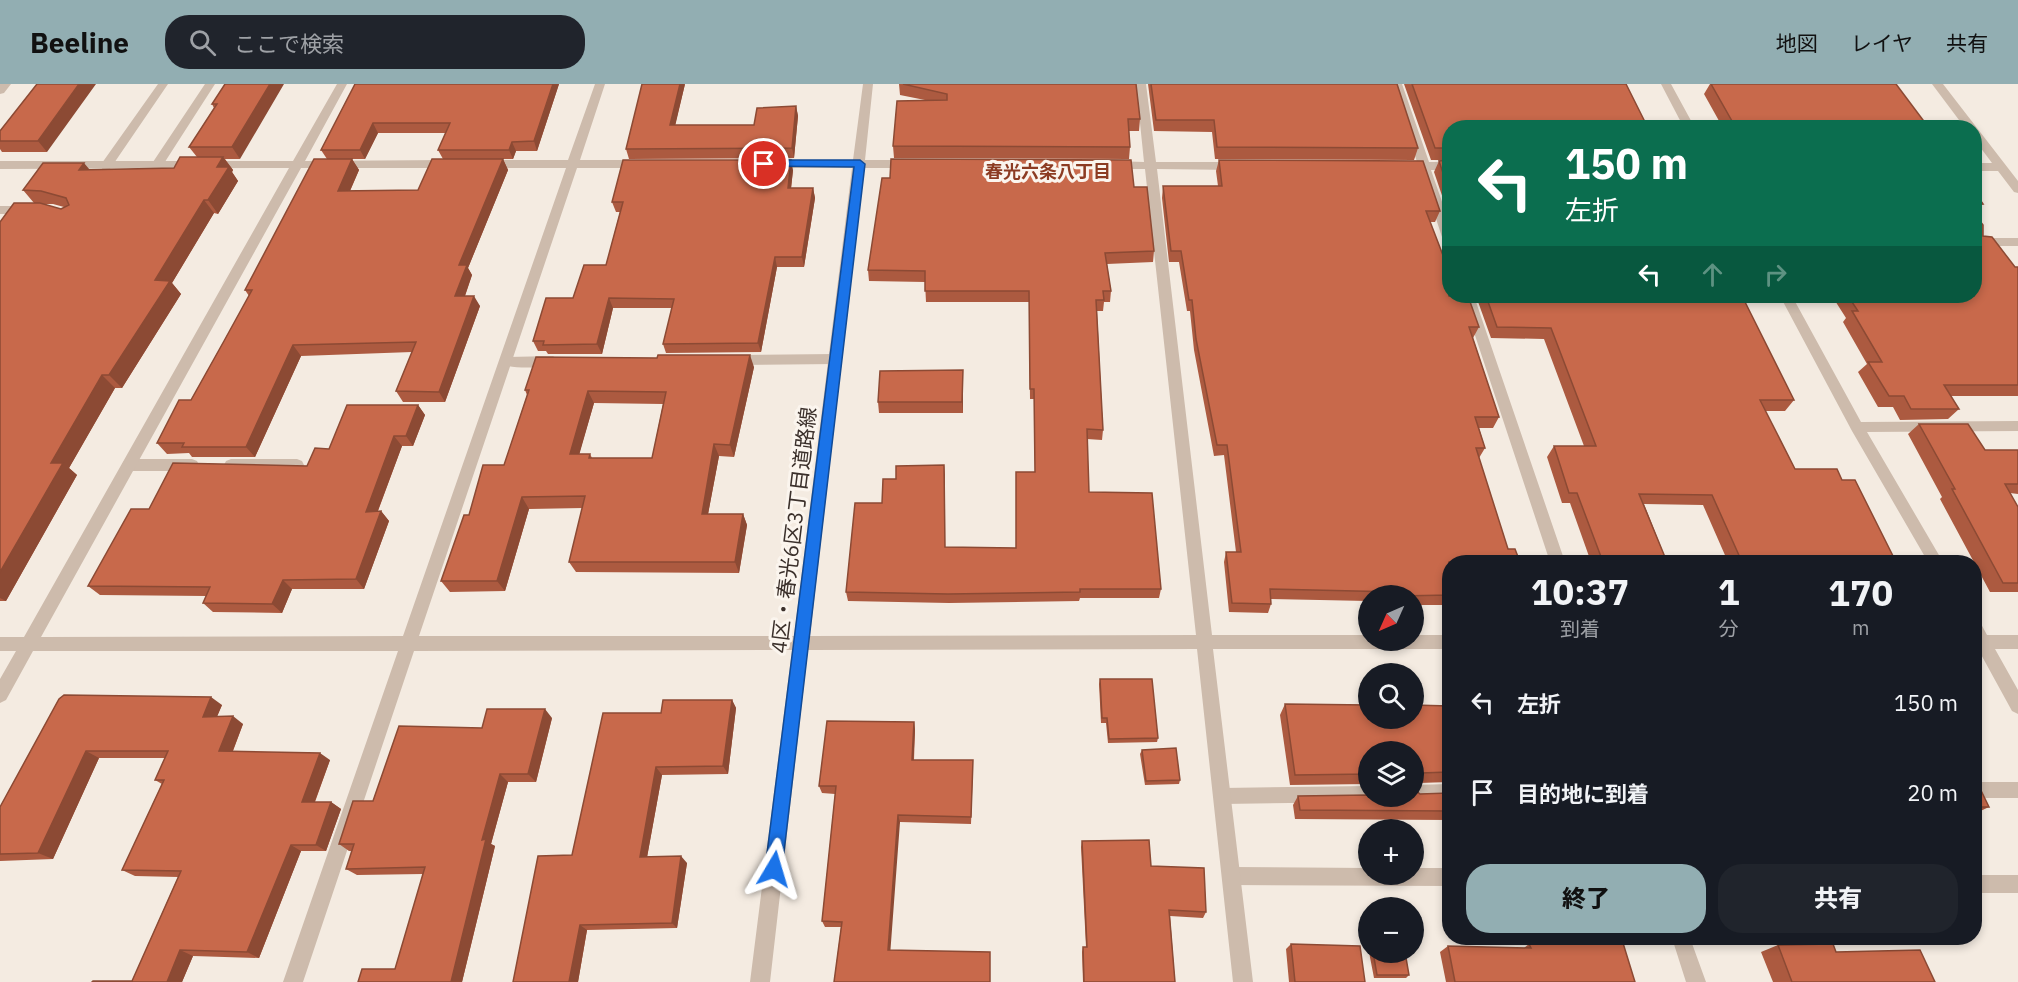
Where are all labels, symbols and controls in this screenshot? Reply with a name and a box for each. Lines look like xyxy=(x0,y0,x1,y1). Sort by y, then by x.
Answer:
search box xyxy=(165,15,585,69)
text: Beeline xyxy=(30,24,129,61)
icon: search xyxy=(186,26,219,59)
text: ここで検索 xyxy=(234,29,344,58)
text: 地図 xyxy=(1776,29,1818,57)
text: レイヤ xyxy=(1851,29,1913,57)
text: 共有 xyxy=(1946,29,1988,57)
text: 150 m xyxy=(1565,136,1688,191)
pin xyxy=(738,138,789,189)
icon: left xyxy=(1466,144,1544,222)
icon: arrive xyxy=(747,147,780,180)
district label: 春光六条八丁目 xyxy=(985,160,1111,183)
text: 左折 xyxy=(1565,192,1619,227)
icon: left xyxy=(1633,258,1666,291)
icon: ahead xyxy=(1696,258,1729,291)
icon: right xyxy=(1759,258,1792,291)
street label: 4区・春光6区3丁目道路線 xyxy=(764,405,822,655)
text: 10:37 xyxy=(1531,568,1629,615)
text: 1 xyxy=(1718,568,1740,615)
text: 170 xyxy=(1828,569,1893,616)
north arrow xyxy=(1358,585,1424,651)
map controls xyxy=(1358,585,1424,963)
text: m xyxy=(1852,614,1869,641)
text: 到着 xyxy=(1560,615,1600,642)
text: 分 xyxy=(1719,615,1739,642)
button: search xyxy=(1358,663,1424,729)
icon: left xyxy=(1466,686,1499,719)
text: 150 m xyxy=(1894,688,1958,717)
text: 左折 xyxy=(1517,689,1561,718)
button: layers xyxy=(1358,741,1424,807)
icon: arrive xyxy=(1466,776,1499,809)
text: 20 m xyxy=(1907,778,1958,807)
text: 目的地に到着 xyxy=(1517,779,1649,808)
button: + xyxy=(1358,819,1424,885)
position arrow xyxy=(742,837,806,901)
button: 終了 xyxy=(1466,864,1706,933)
button: 共有 xyxy=(1718,864,1958,933)
button: − xyxy=(1358,897,1424,963)

